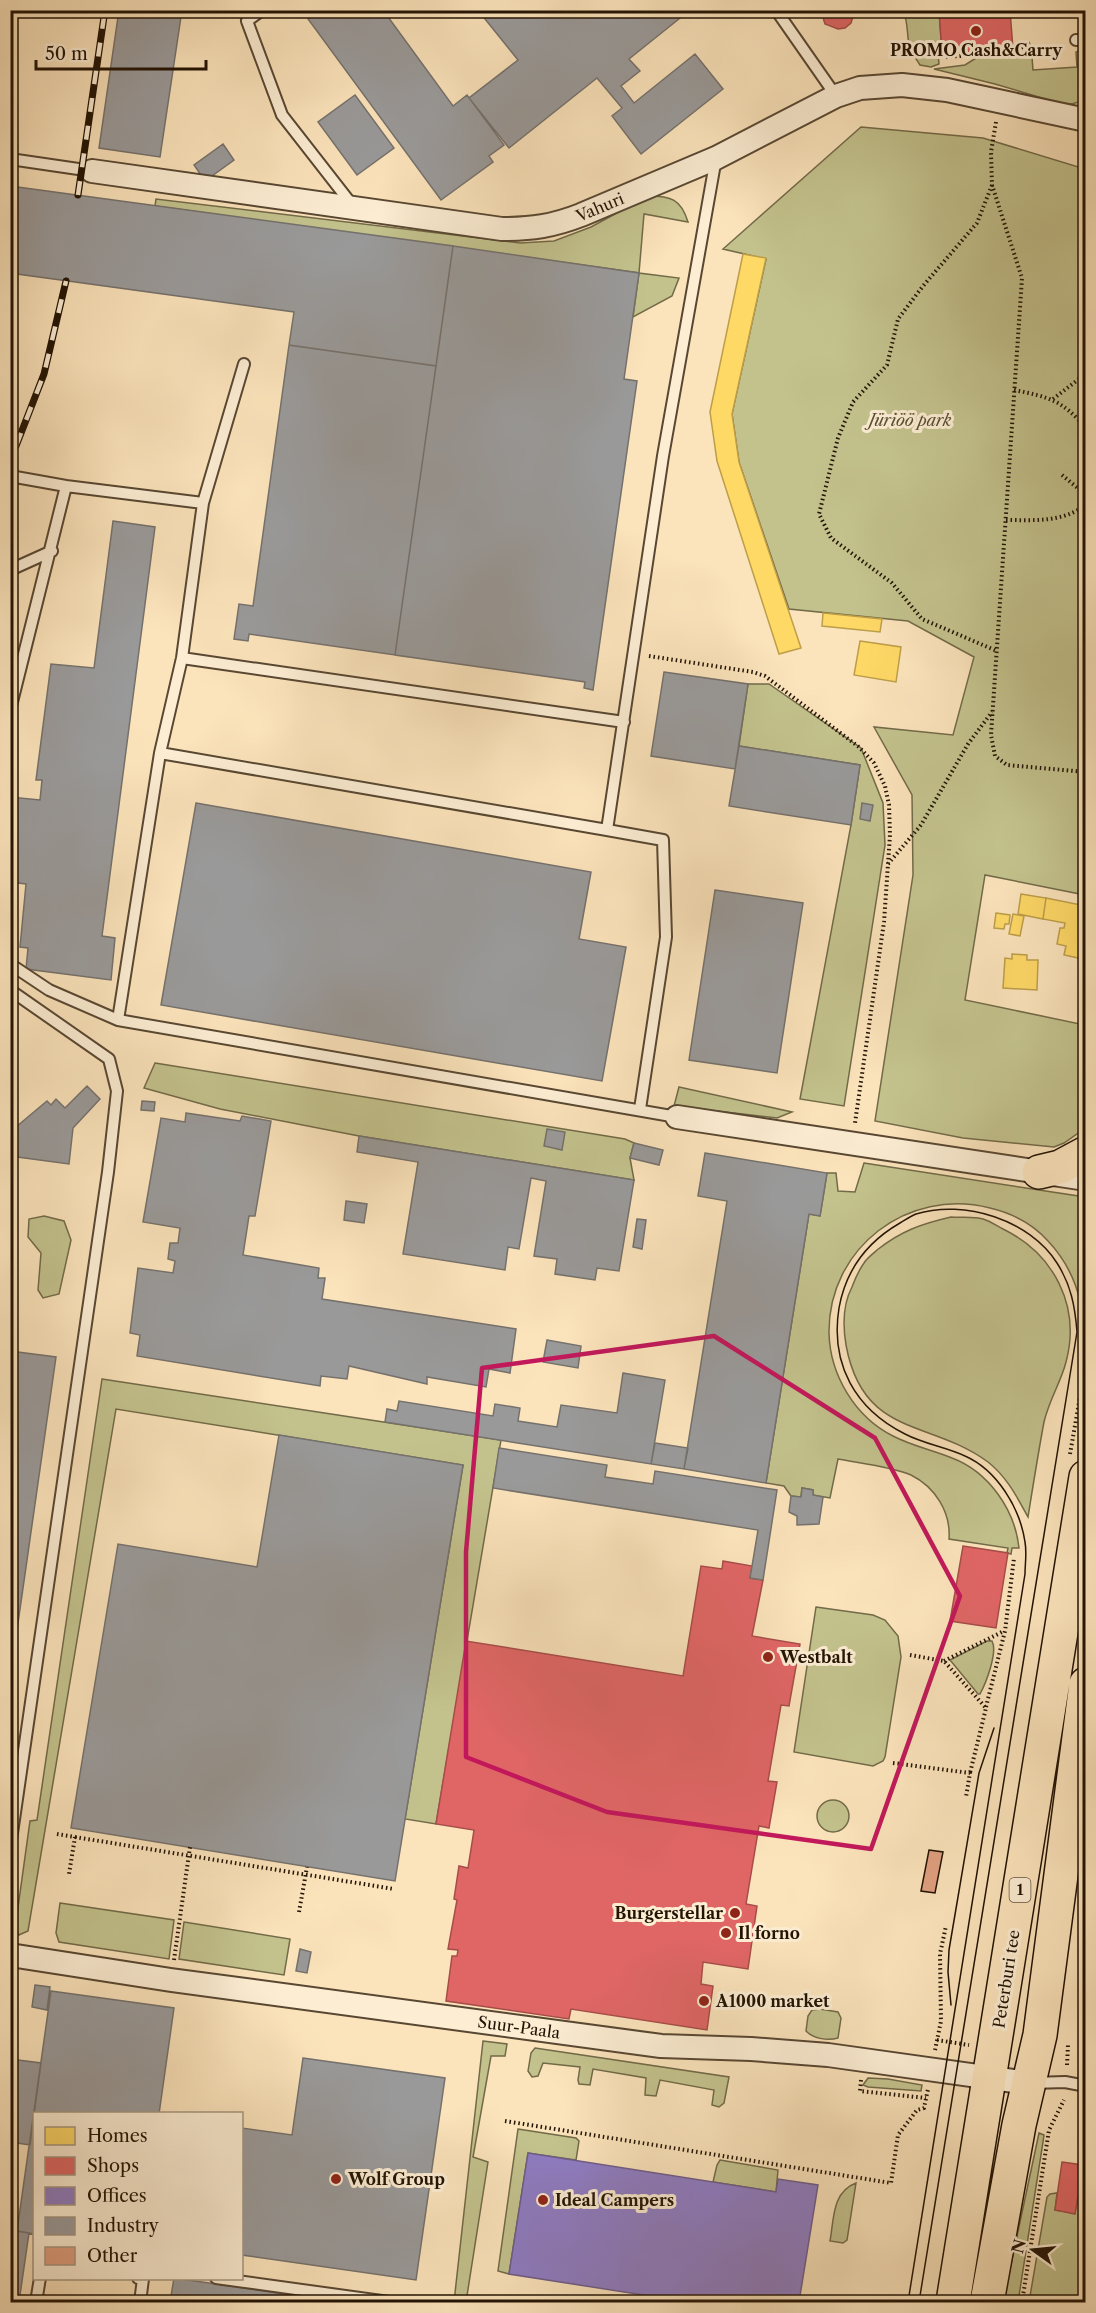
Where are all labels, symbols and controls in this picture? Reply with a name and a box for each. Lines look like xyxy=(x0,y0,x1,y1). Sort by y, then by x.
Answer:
marker: PROMO Cash&Carry xyxy=(969,24,983,38)
scale bar xyxy=(36,33,206,71)
place label: PROMO Cash&Carry xyxy=(890,40,1063,60)
text: 50 m xyxy=(45,43,88,65)
street label: Vahuri xyxy=(572,188,627,226)
park label: Jüriöö park xyxy=(864,410,952,430)
place label: Westbalt xyxy=(779,1647,853,1667)
marker: Westbalt xyxy=(761,1650,775,1664)
road number: 1 xyxy=(1010,1878,1030,1902)
place label: Burgerstellar xyxy=(615,1903,723,1923)
marker: Burgerstellar xyxy=(728,1906,742,1920)
place label: Il forno xyxy=(738,1923,800,1943)
marker: Il forno xyxy=(719,1926,733,1940)
street label: Peterburi tee xyxy=(988,1928,1024,2030)
place label: A1000 market xyxy=(715,1991,830,2011)
marker: A1000 market xyxy=(697,1994,711,2008)
street label: Suur-Paala xyxy=(477,2011,562,2043)
legend xyxy=(33,2112,243,2280)
text: Homes xyxy=(87,2125,148,2147)
text: Shops xyxy=(87,2155,139,2177)
place label: Wolf Group xyxy=(347,2169,445,2189)
marker: Wolf Group xyxy=(329,2172,343,2186)
text: Offices xyxy=(87,2185,147,2207)
place label: Ideal Campers xyxy=(555,2190,674,2210)
marker: Ideal Campers xyxy=(536,2193,550,2207)
text: Industry xyxy=(87,2215,160,2237)
north arrow xyxy=(1003,2220,1063,2280)
text: N xyxy=(1007,2237,1030,2255)
text: Other xyxy=(87,2245,138,2267)

